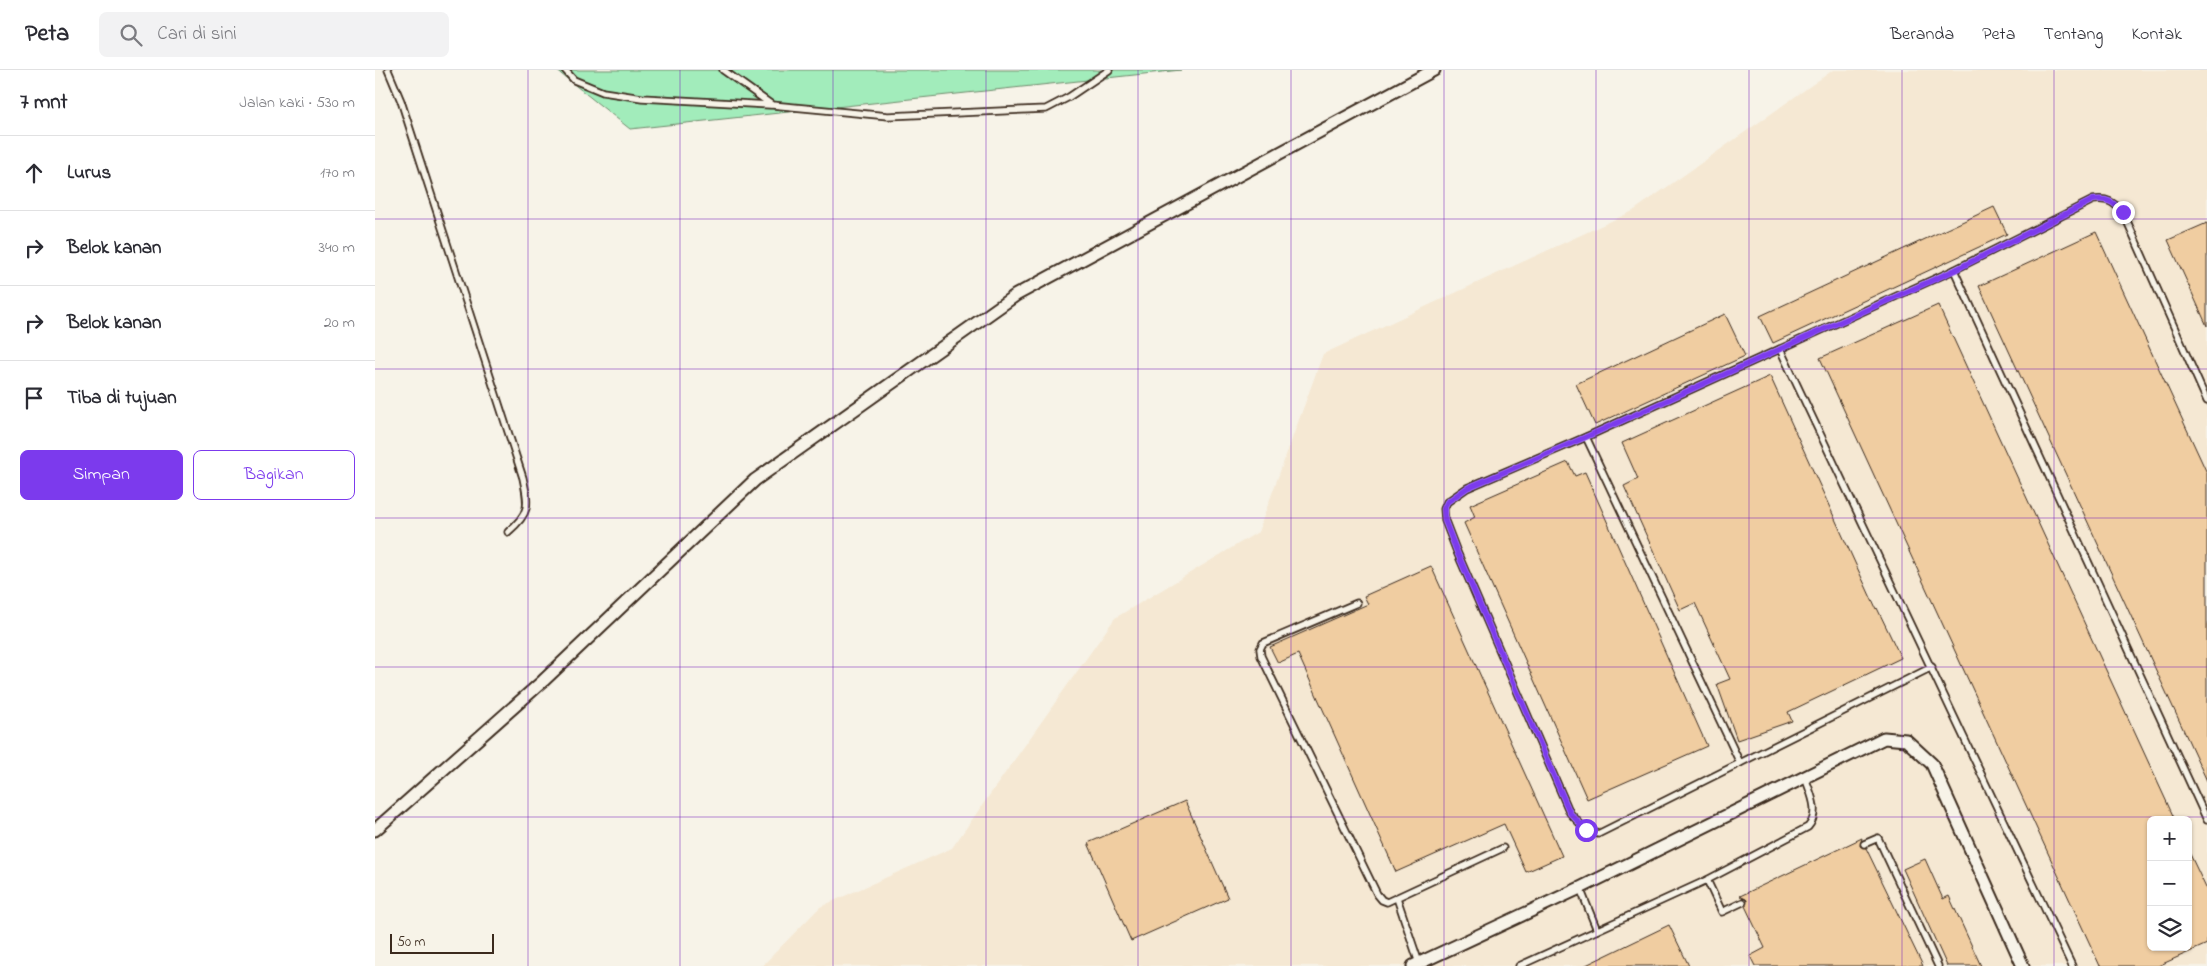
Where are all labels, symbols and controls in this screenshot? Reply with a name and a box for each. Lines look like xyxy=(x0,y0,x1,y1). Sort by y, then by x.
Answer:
search box xyxy=(99,12,449,57)
text: Peta xyxy=(25,17,69,52)
icon: search xyxy=(117,21,145,49)
text: Cari di sini xyxy=(157,21,237,48)
text: Beranda xyxy=(1890,22,1954,48)
text: Peta xyxy=(1982,22,2015,48)
text: Tentang xyxy=(2043,22,2103,48)
text: Kontak xyxy=(2131,22,2182,48)
text: 7 mnt xyxy=(20,88,68,118)
text: Jalan kaki · 530 m xyxy=(239,91,355,115)
icon: ahead xyxy=(20,159,48,187)
text: Lurus xyxy=(67,160,111,187)
text: 170 m xyxy=(320,161,355,185)
route end xyxy=(2112,201,2135,224)
icon: right xyxy=(20,234,48,262)
text: Belok kanan xyxy=(67,235,161,262)
text: 340 m xyxy=(318,236,355,260)
icon: right xyxy=(20,309,48,337)
text: Belok kanan xyxy=(67,310,161,337)
text: 20 m xyxy=(324,311,355,335)
icon: arrive xyxy=(20,384,48,412)
text: Tiba di tujuan xyxy=(67,385,177,412)
button: Simpan xyxy=(20,450,183,500)
button: Bagikan xyxy=(193,450,355,500)
map controls xyxy=(2147,816,2192,951)
button: + xyxy=(2147,816,2192,861)
route start xyxy=(1575,819,1598,842)
button: − xyxy=(2147,861,2192,906)
button: layers xyxy=(2147,906,2192,951)
scale bar xyxy=(390,931,494,954)
text: 50 m xyxy=(397,932,425,953)

